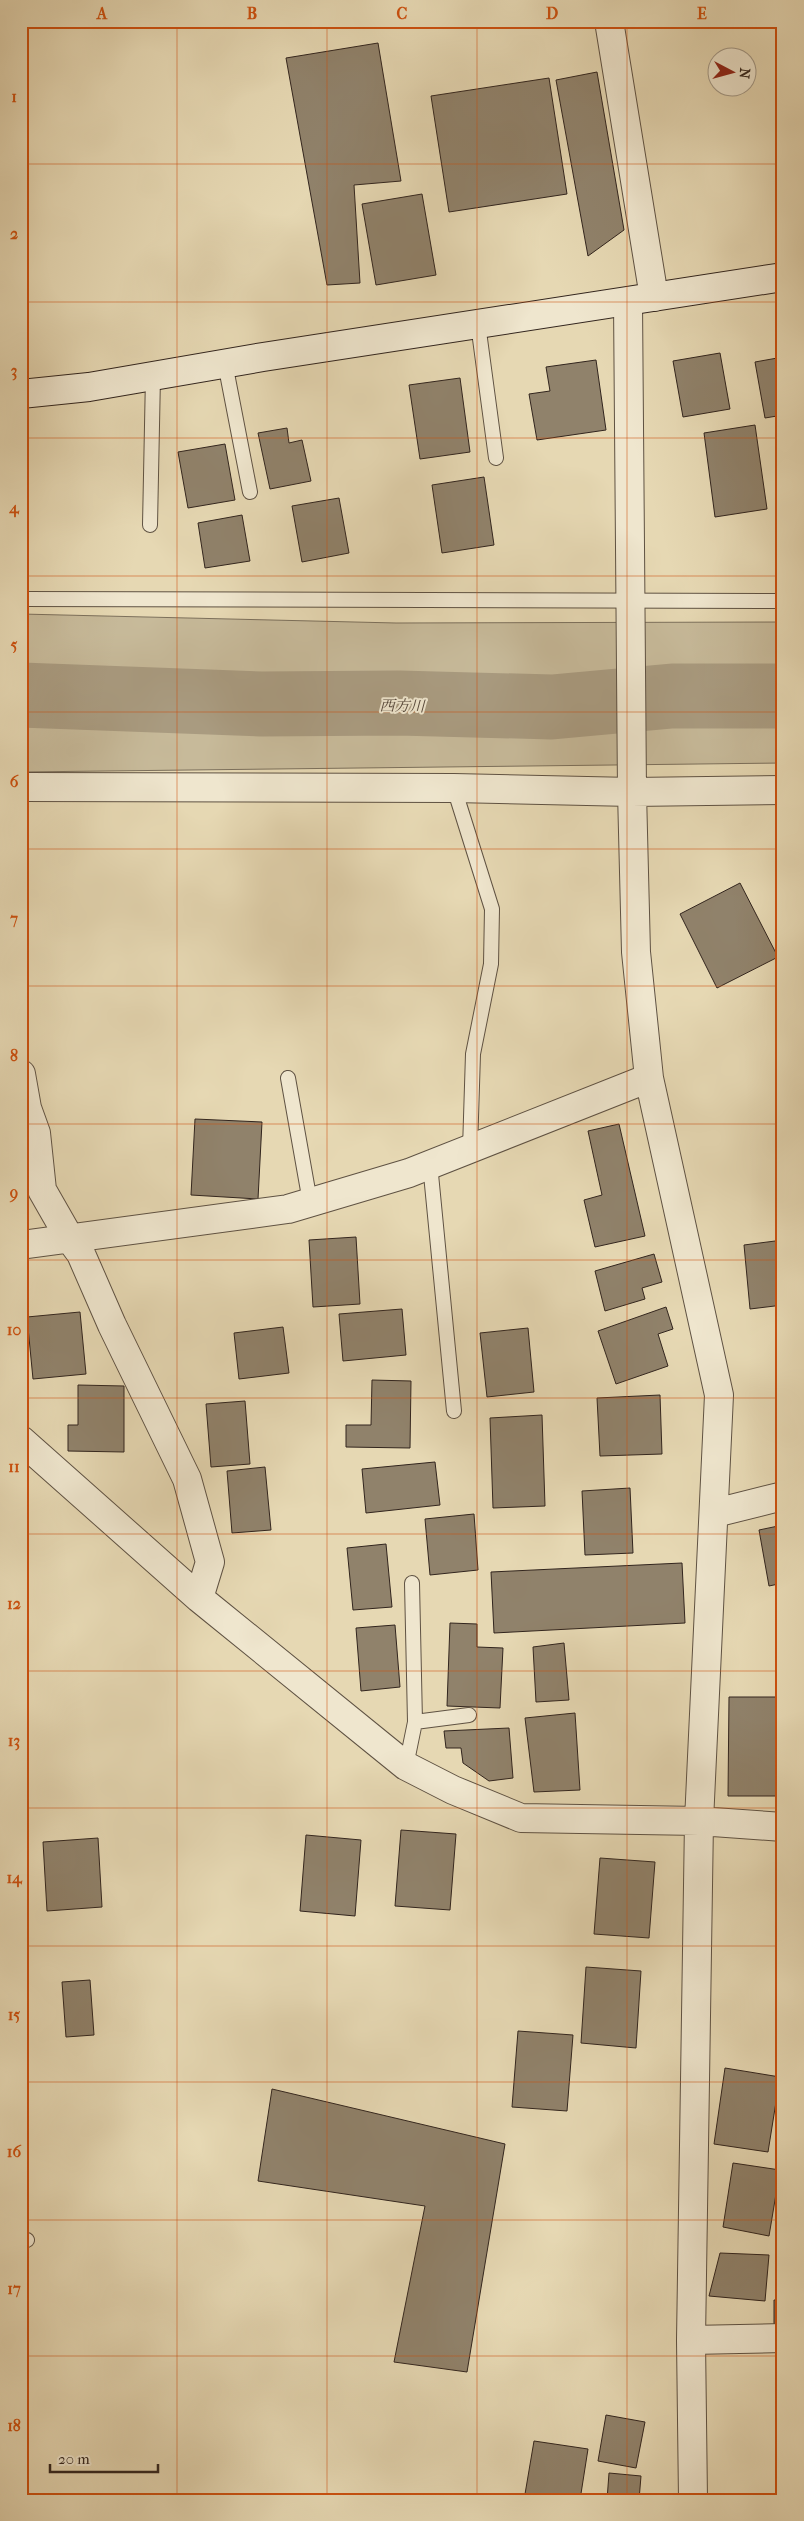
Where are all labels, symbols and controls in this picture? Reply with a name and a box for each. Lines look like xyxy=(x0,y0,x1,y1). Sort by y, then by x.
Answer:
text: A xyxy=(96,4,108,23)
text: B xyxy=(247,4,257,23)
text: C xyxy=(397,4,408,23)
text: D xyxy=(546,4,558,23)
text: E xyxy=(697,4,707,23)
north arrow xyxy=(706,48,756,98)
text: N xyxy=(735,67,753,80)
text: 1 xyxy=(11,87,17,106)
text: 2 xyxy=(10,224,18,243)
text: 3 xyxy=(11,361,17,381)
text: 4 xyxy=(8,498,20,518)
text: 5 xyxy=(11,635,18,654)
water label: 西方川 xyxy=(379,697,427,715)
text: 6 xyxy=(10,772,19,791)
text: 7 xyxy=(9,909,18,928)
text: 8 xyxy=(10,1046,18,1065)
text: 9 xyxy=(9,1183,18,1203)
text: 10 xyxy=(7,1320,21,1339)
text: 11 xyxy=(8,1457,20,1476)
text: 12 xyxy=(7,1594,21,1613)
text: 13 xyxy=(8,1731,20,1751)
text: 14 xyxy=(6,1868,23,1888)
text: 15 xyxy=(8,2005,20,2024)
text: 16 xyxy=(7,2142,21,2161)
text: 17 xyxy=(7,2279,21,2298)
text: 18 xyxy=(7,2416,21,2435)
scale bar xyxy=(50,2441,158,2473)
text: 20 m xyxy=(58,2450,90,2468)

